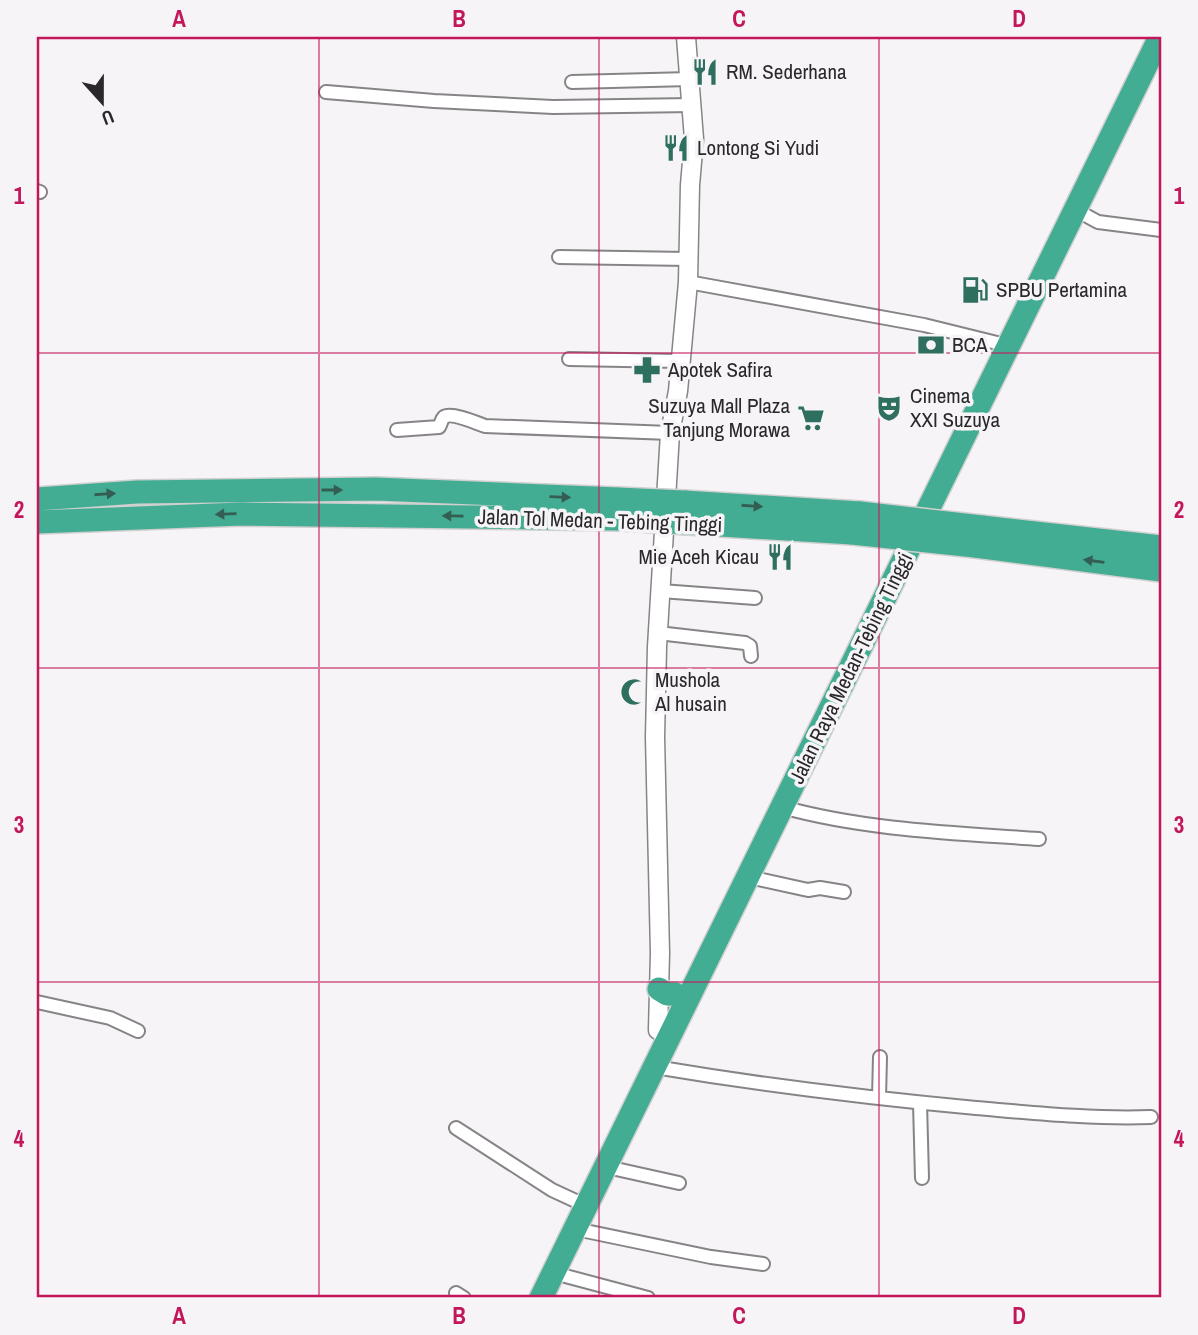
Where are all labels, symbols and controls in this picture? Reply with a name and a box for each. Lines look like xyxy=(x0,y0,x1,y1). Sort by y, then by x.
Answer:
text: A xyxy=(172,3,186,34)
text: B xyxy=(452,3,466,34)
text: C xyxy=(732,3,746,34)
text: D xyxy=(1012,3,1026,34)
restaurant icon: RM. Sederhana xyxy=(690,57,720,87)
place label: RM. Sederhana xyxy=(726,57,847,86)
north arrow xyxy=(66,66,136,136)
text: U xyxy=(98,104,118,132)
restaurant icon: Lontong Si Yudi xyxy=(661,133,691,163)
place label: Lontong Si Yudi xyxy=(697,133,819,162)
text: 1 xyxy=(14,180,25,211)
text: 1 xyxy=(1174,180,1185,211)
fuel station icon: SPBU Pertamina xyxy=(960,275,990,305)
place label: SPBU Pertamina xyxy=(996,275,1128,304)
bank icon: BCA xyxy=(916,330,946,360)
place label: BCA xyxy=(952,330,988,359)
pharmacy icon: Apotek Safira xyxy=(632,355,662,385)
place label: Apotek Safira xyxy=(667,355,773,384)
place label: Cinema XXI Suzuya xyxy=(910,381,1000,434)
place label: Suzuya Mall Plaza Tanjung Morawa xyxy=(648,391,790,444)
theatre icon: Cinema XXI Suzuya xyxy=(874,393,904,423)
supermarket icon: Suzuya Mall Plaza Tanjung Morawa xyxy=(796,403,826,433)
one-way arrow xyxy=(321,484,343,495)
one-way arrow xyxy=(94,488,116,499)
one-way arrow xyxy=(549,491,571,502)
text: 2 xyxy=(14,494,24,525)
text: 2 xyxy=(1174,494,1184,525)
one-way arrow xyxy=(742,501,764,512)
street label: Jalan Tol Medan - Tebing Tinggi xyxy=(477,502,723,539)
one-way arrow xyxy=(215,509,237,520)
one-way arrow xyxy=(442,511,464,522)
place label: Mie Aceh Kicau xyxy=(638,542,759,571)
restaurant icon: Mie Aceh Kicau xyxy=(765,542,795,572)
street label: Jalan Raya Medan-Tebing Tinggi xyxy=(782,547,919,788)
one-way arrow xyxy=(1082,556,1104,567)
place label: Mushola Al husain xyxy=(654,665,727,718)
mosque icon: Mushola Al husain xyxy=(619,677,649,707)
text: 3 xyxy=(14,809,24,840)
text: 3 xyxy=(1174,809,1184,840)
text: 4 xyxy=(14,1123,25,1154)
text: 4 xyxy=(1174,1123,1185,1154)
text: A xyxy=(172,1300,186,1331)
text: B xyxy=(452,1300,466,1331)
text: C xyxy=(732,1300,746,1331)
text: D xyxy=(1012,1300,1026,1331)

